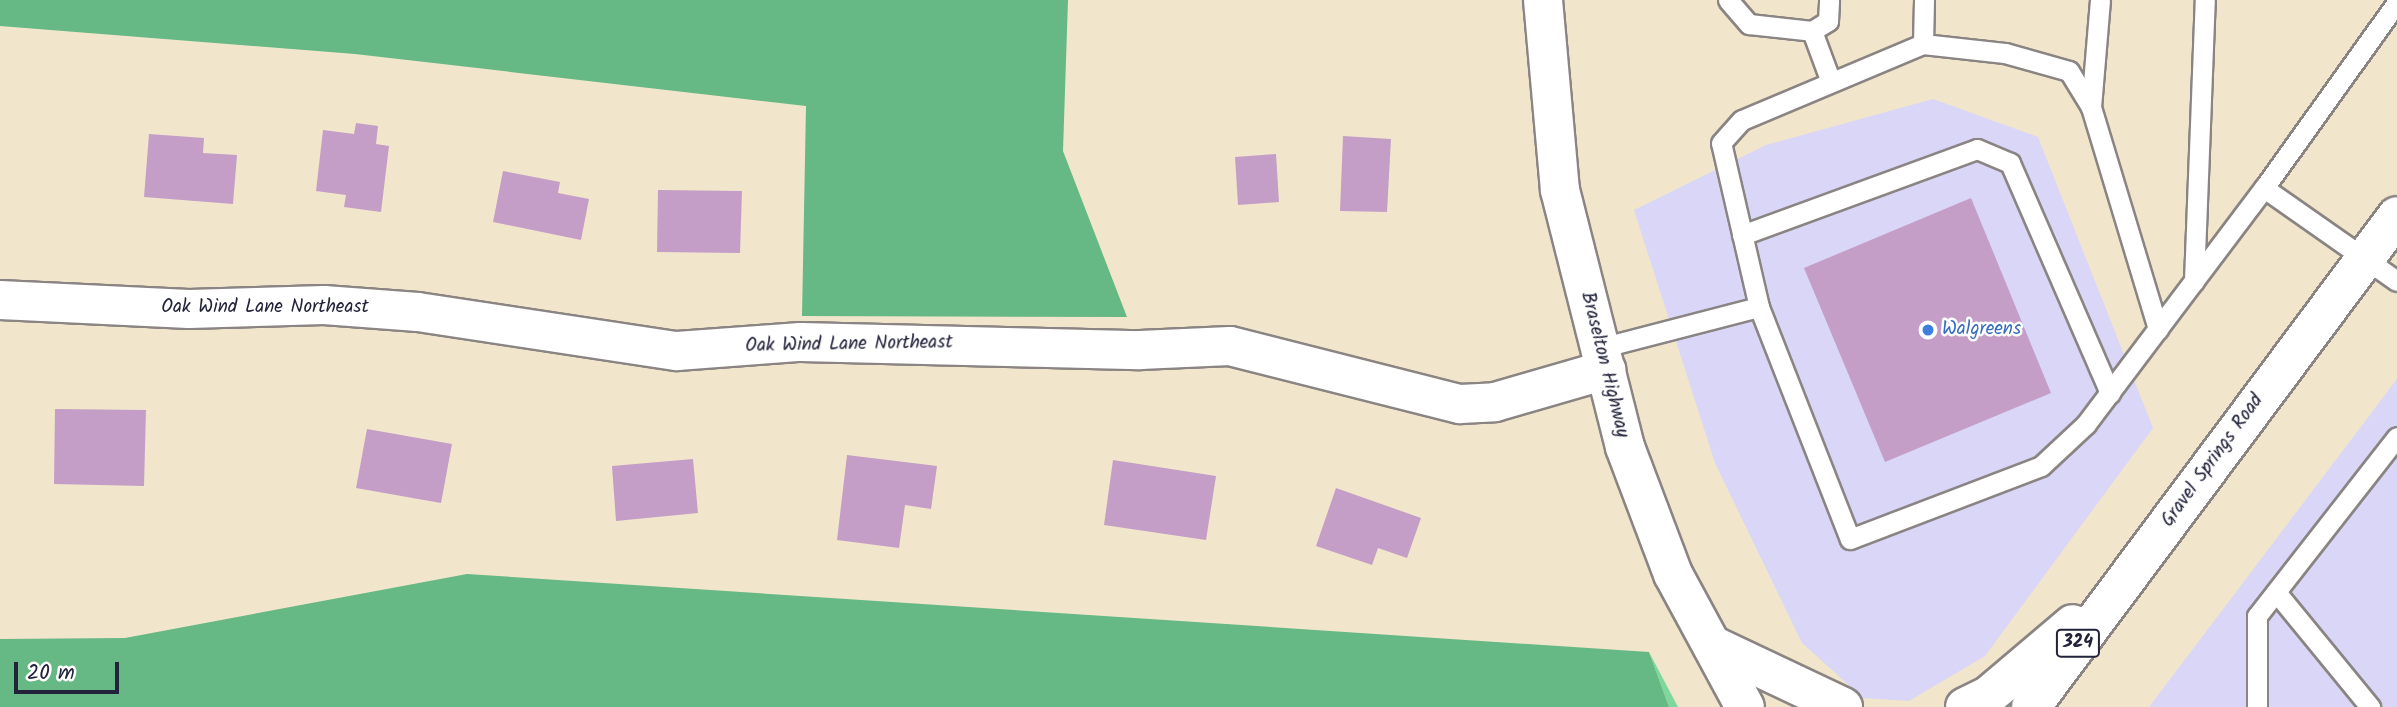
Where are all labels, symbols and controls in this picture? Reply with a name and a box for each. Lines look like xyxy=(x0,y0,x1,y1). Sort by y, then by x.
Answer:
street label: Braselton Highway xyxy=(1575,290,1633,440)
street label: Oak Wind Lane Northeast xyxy=(161,297,369,319)
place label: Walgreens xyxy=(1942,319,2021,341)
marker: Walgreens xyxy=(1920,322,1936,338)
street label: Oak Wind Lane Northeast xyxy=(745,332,953,358)
street label: Gravel Springs Road xyxy=(2157,390,2269,532)
road number: 324 xyxy=(2055,628,2101,658)
scale bar xyxy=(18,648,122,692)
text: 20 m xyxy=(27,657,75,690)

